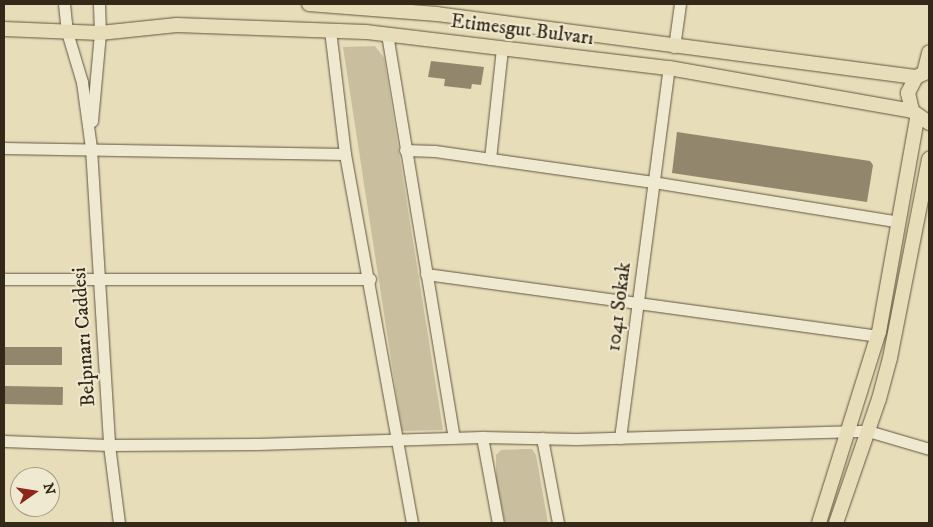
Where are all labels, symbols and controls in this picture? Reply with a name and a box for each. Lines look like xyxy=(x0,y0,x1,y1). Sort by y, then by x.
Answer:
street label: Etimesgut Bulvarı xyxy=(449,9,595,51)
street label: 1041 Sokak xyxy=(602,261,636,353)
street label: Belpınarı Caddesi xyxy=(67,266,101,408)
north arrow xyxy=(10,467,60,517)
text: N xyxy=(39,481,59,496)

